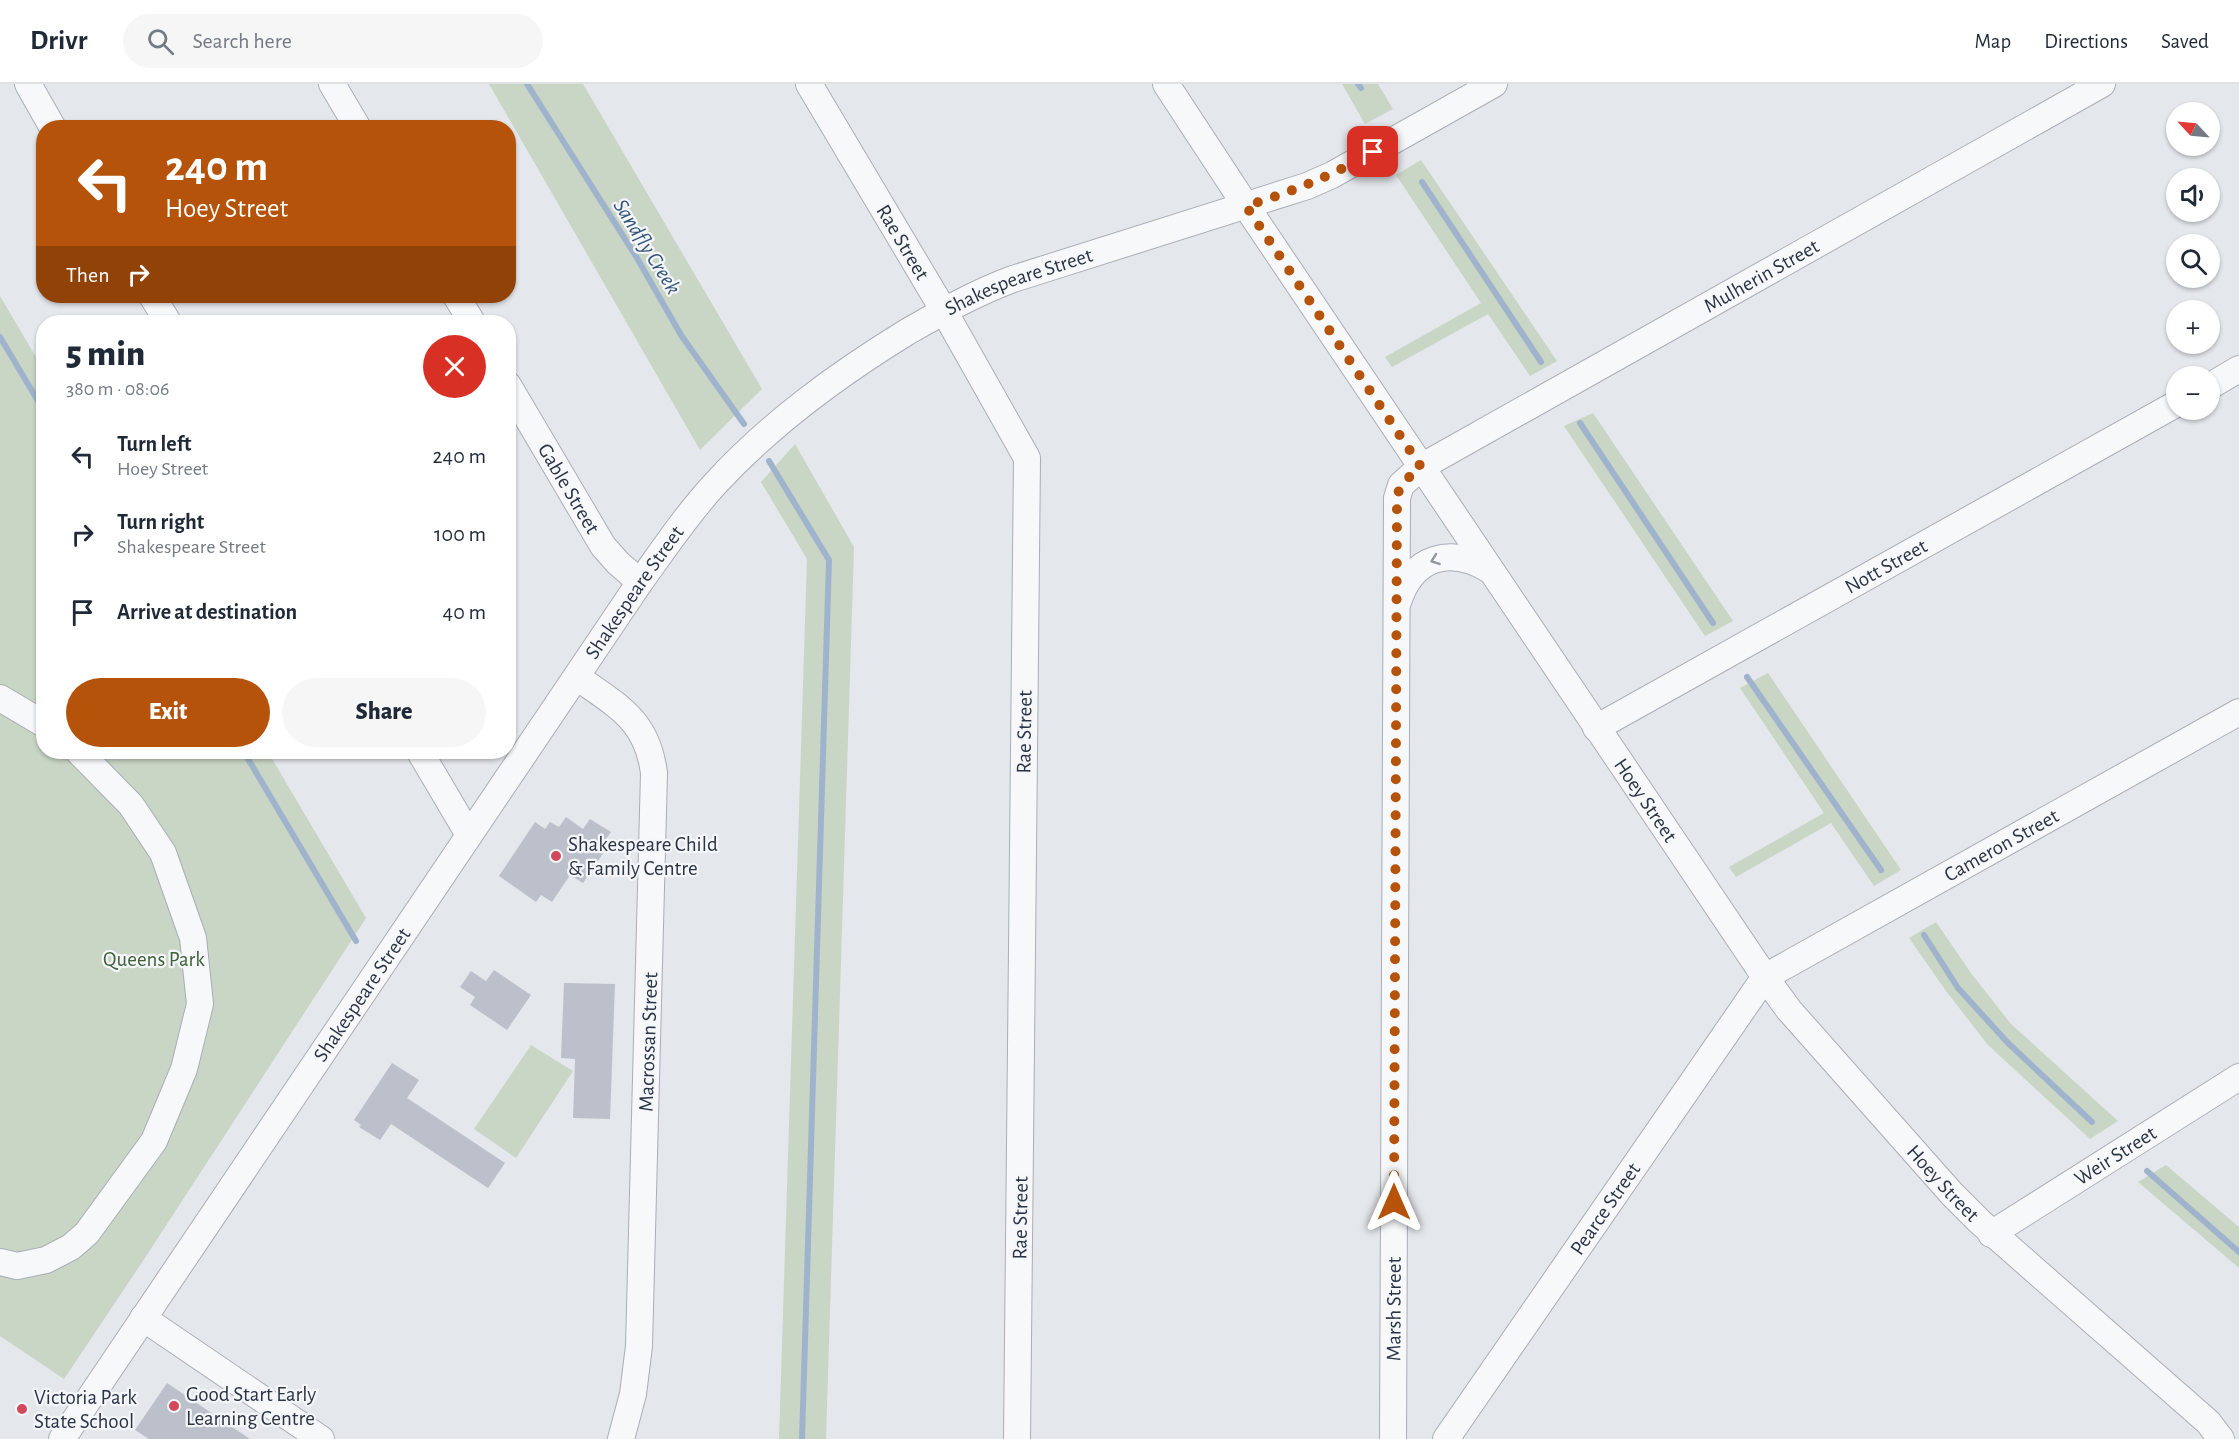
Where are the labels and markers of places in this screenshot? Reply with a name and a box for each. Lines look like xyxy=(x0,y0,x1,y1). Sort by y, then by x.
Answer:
pin xyxy=(1347,126,1398,177)
place label: Shakespeare Child & Family Centre xyxy=(568,834,718,879)
marker: Shakespeare Child & Family Centre xyxy=(549,849,563,863)
place label: Good Start Early Learning Centre xyxy=(186,1384,316,1429)
place label: Victoria Park State School xyxy=(34,1387,137,1432)
marker: Good Start Early Learning Centre xyxy=(167,1399,181,1413)
marker: Victoria Park State School xyxy=(15,1402,29,1416)

